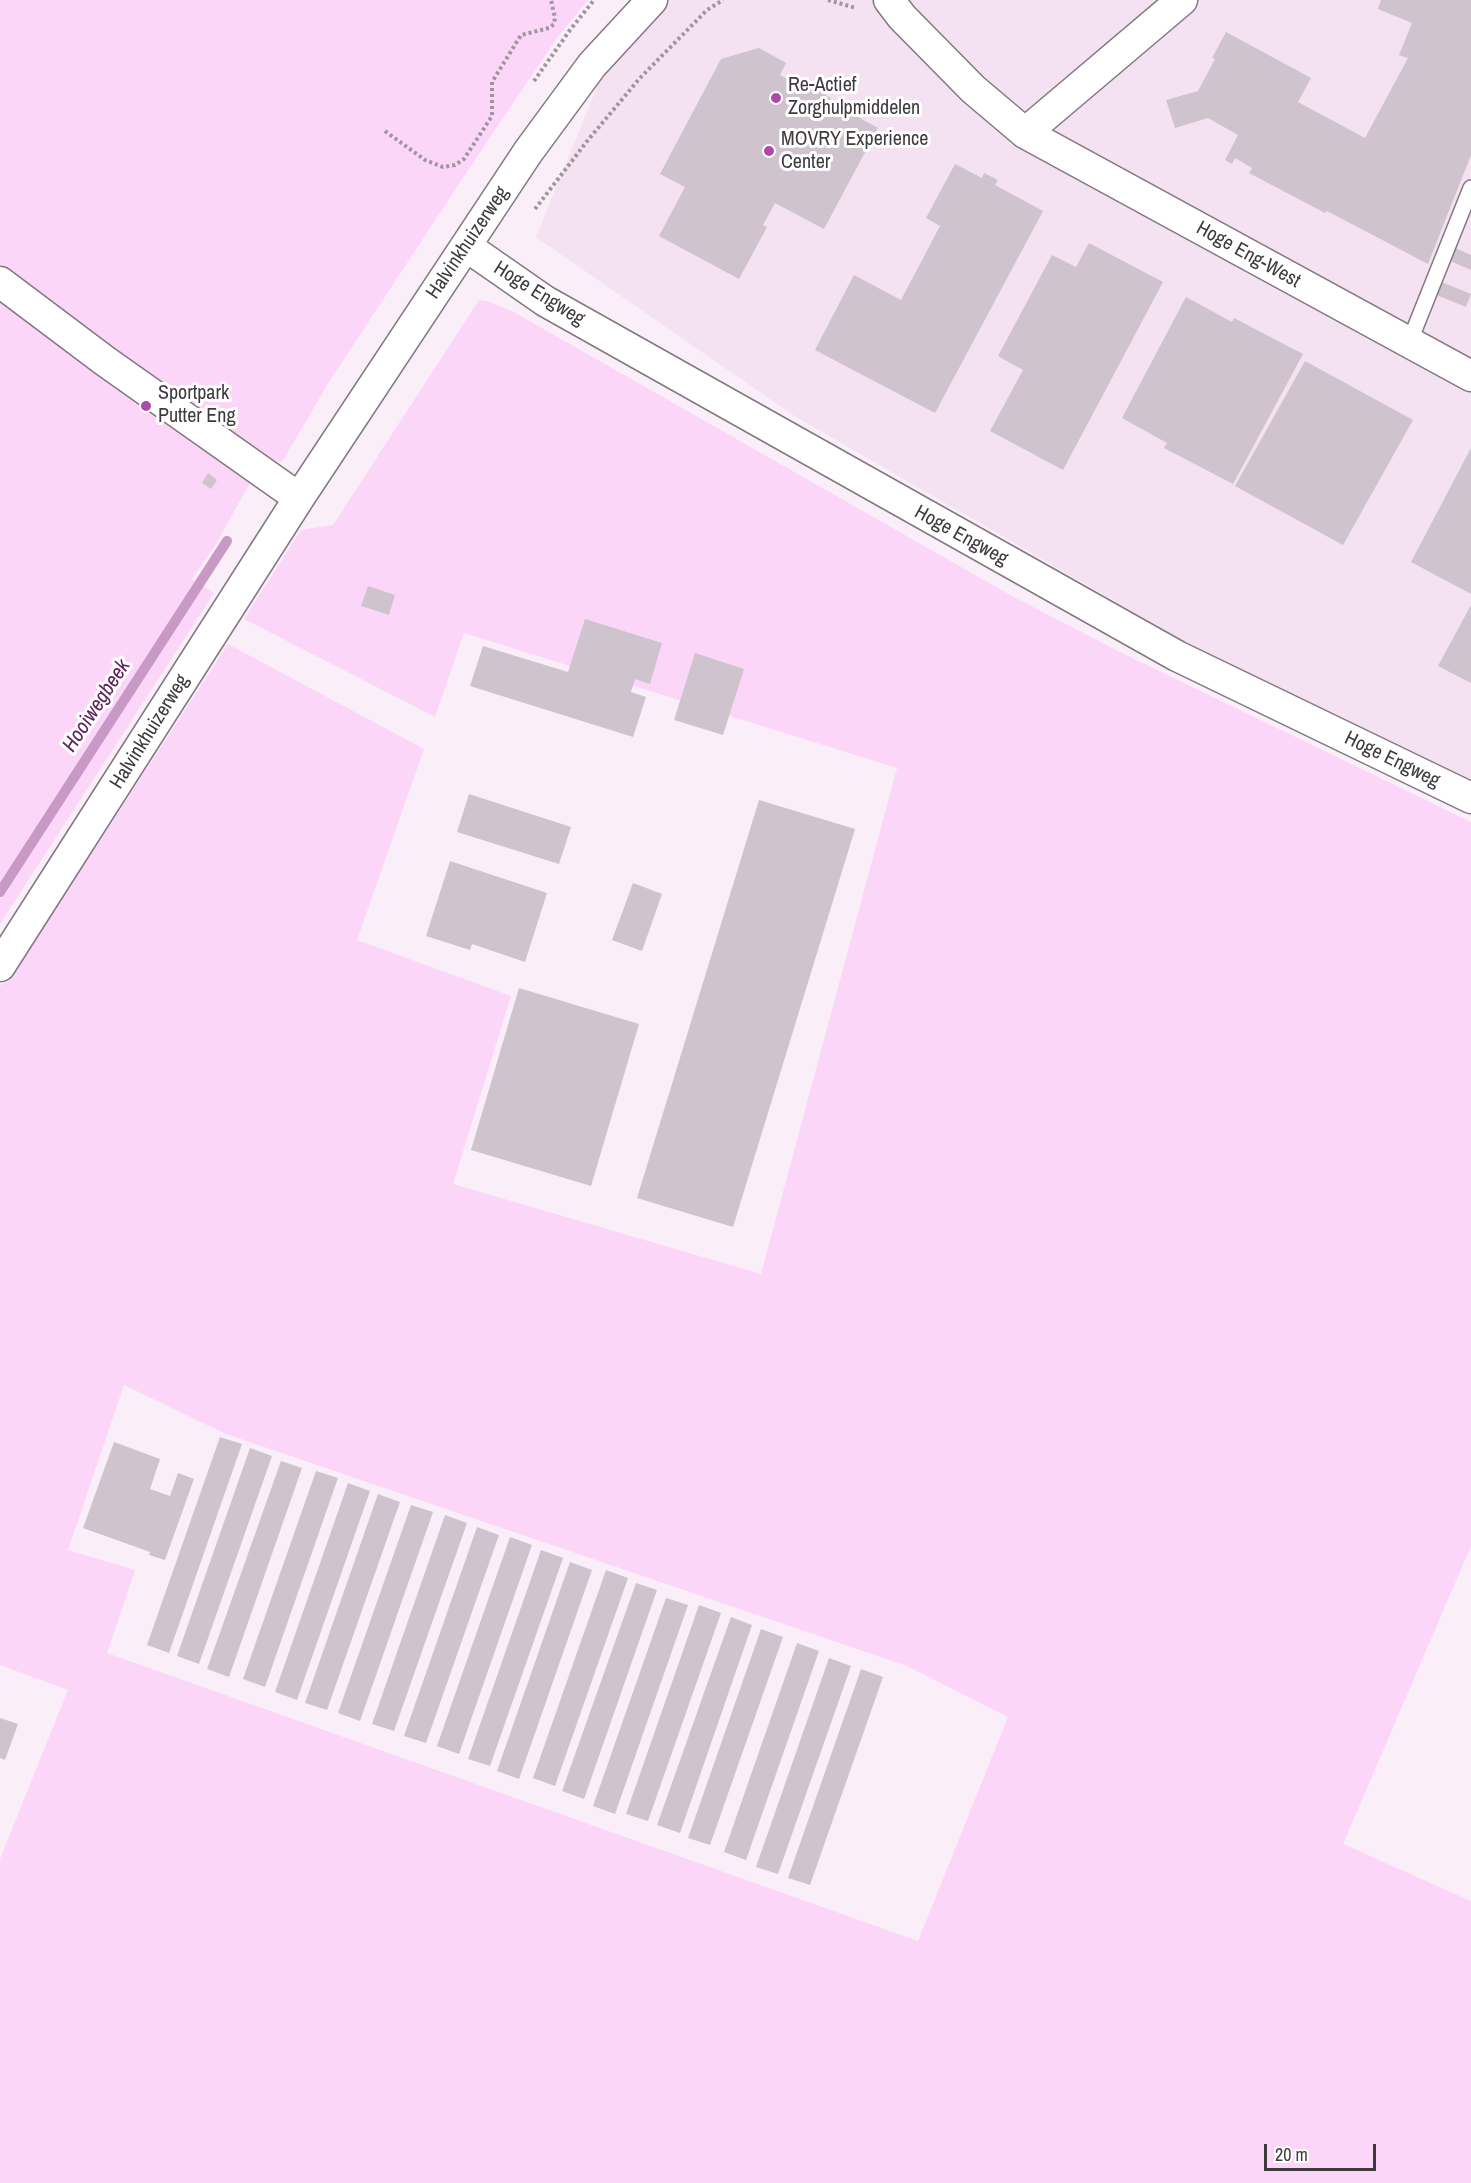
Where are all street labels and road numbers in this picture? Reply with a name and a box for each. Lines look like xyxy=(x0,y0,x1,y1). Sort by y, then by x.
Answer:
street label: Halvinkhuizerweg xyxy=(422,182,514,304)
street label: Hoge Eng-West xyxy=(1192,217,1304,293)
street label: Hoge Engweg xyxy=(489,257,589,331)
street label: Hoge Engweg xyxy=(910,501,1012,571)
street label: Halvinkhuizerweg xyxy=(105,670,195,794)
street label: Hoge Engweg xyxy=(1340,727,1444,793)

